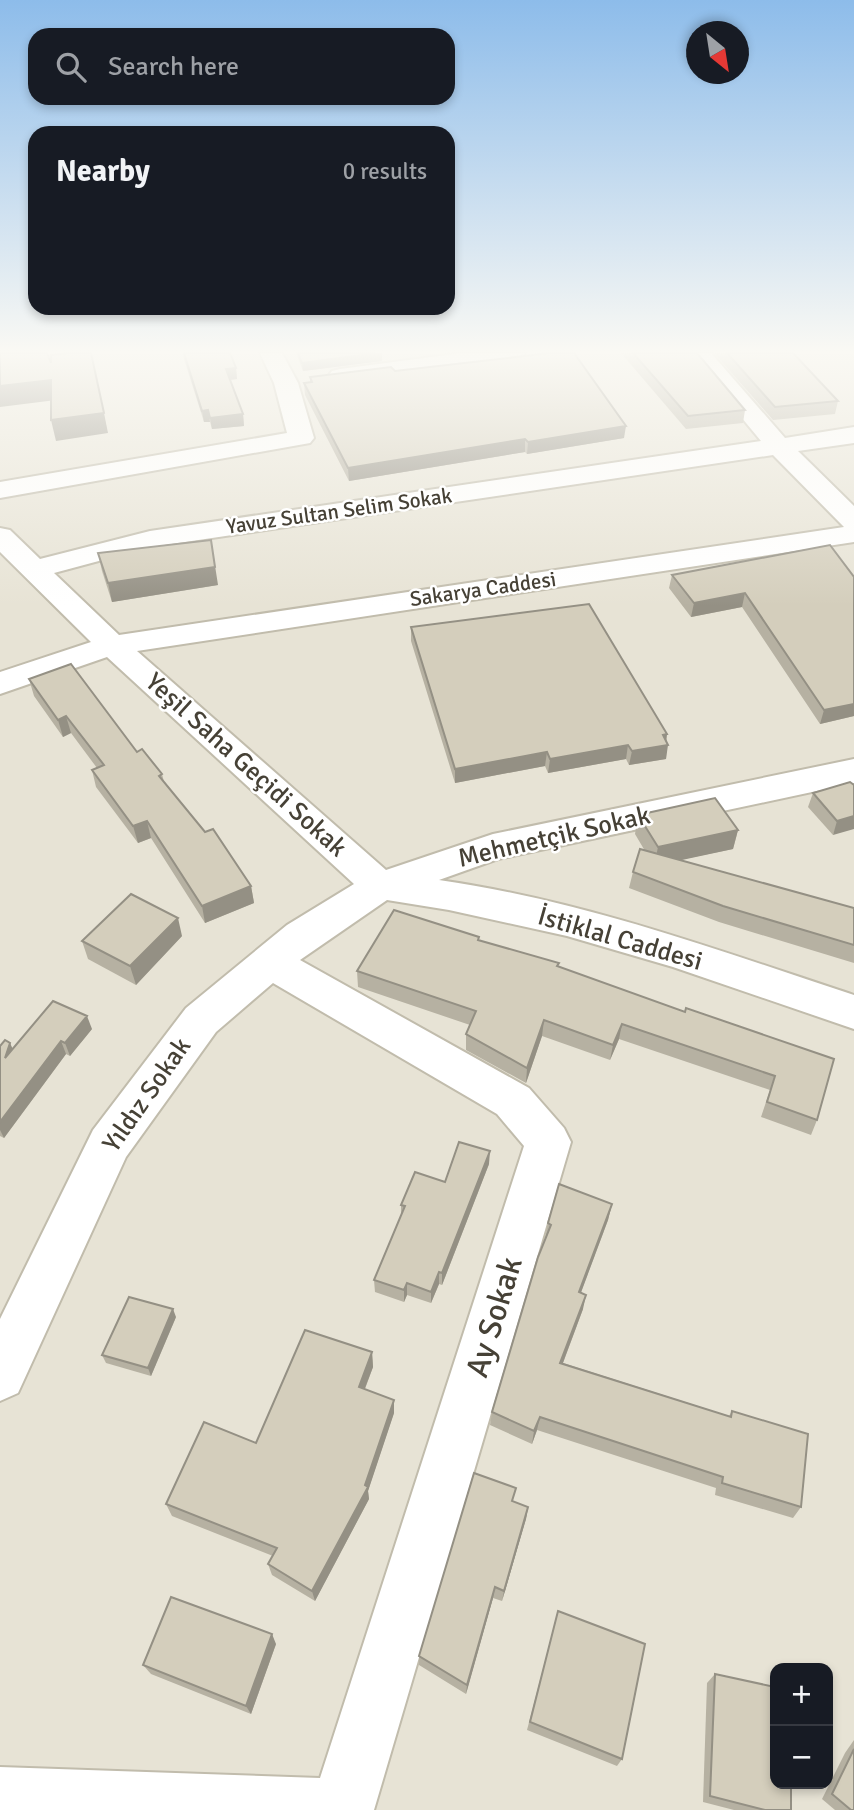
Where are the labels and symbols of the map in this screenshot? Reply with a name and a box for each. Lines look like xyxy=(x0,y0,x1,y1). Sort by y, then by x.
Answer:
north arrow xyxy=(686,21,749,84)
street label: Yavuz Sultan Selim Sokak xyxy=(224,482,454,540)
street label: Sakarya Caddesi xyxy=(408,566,558,612)
street label: Yeşil Saha Geçidi Sokak xyxy=(139,666,353,864)
street label: Mehmetçik Sokak xyxy=(455,799,653,875)
street label: İstiklal Caddesi xyxy=(534,900,706,978)
street label: Yıldız Sokak xyxy=(96,1032,198,1158)
street label: Ay Sokak xyxy=(457,1252,531,1382)

